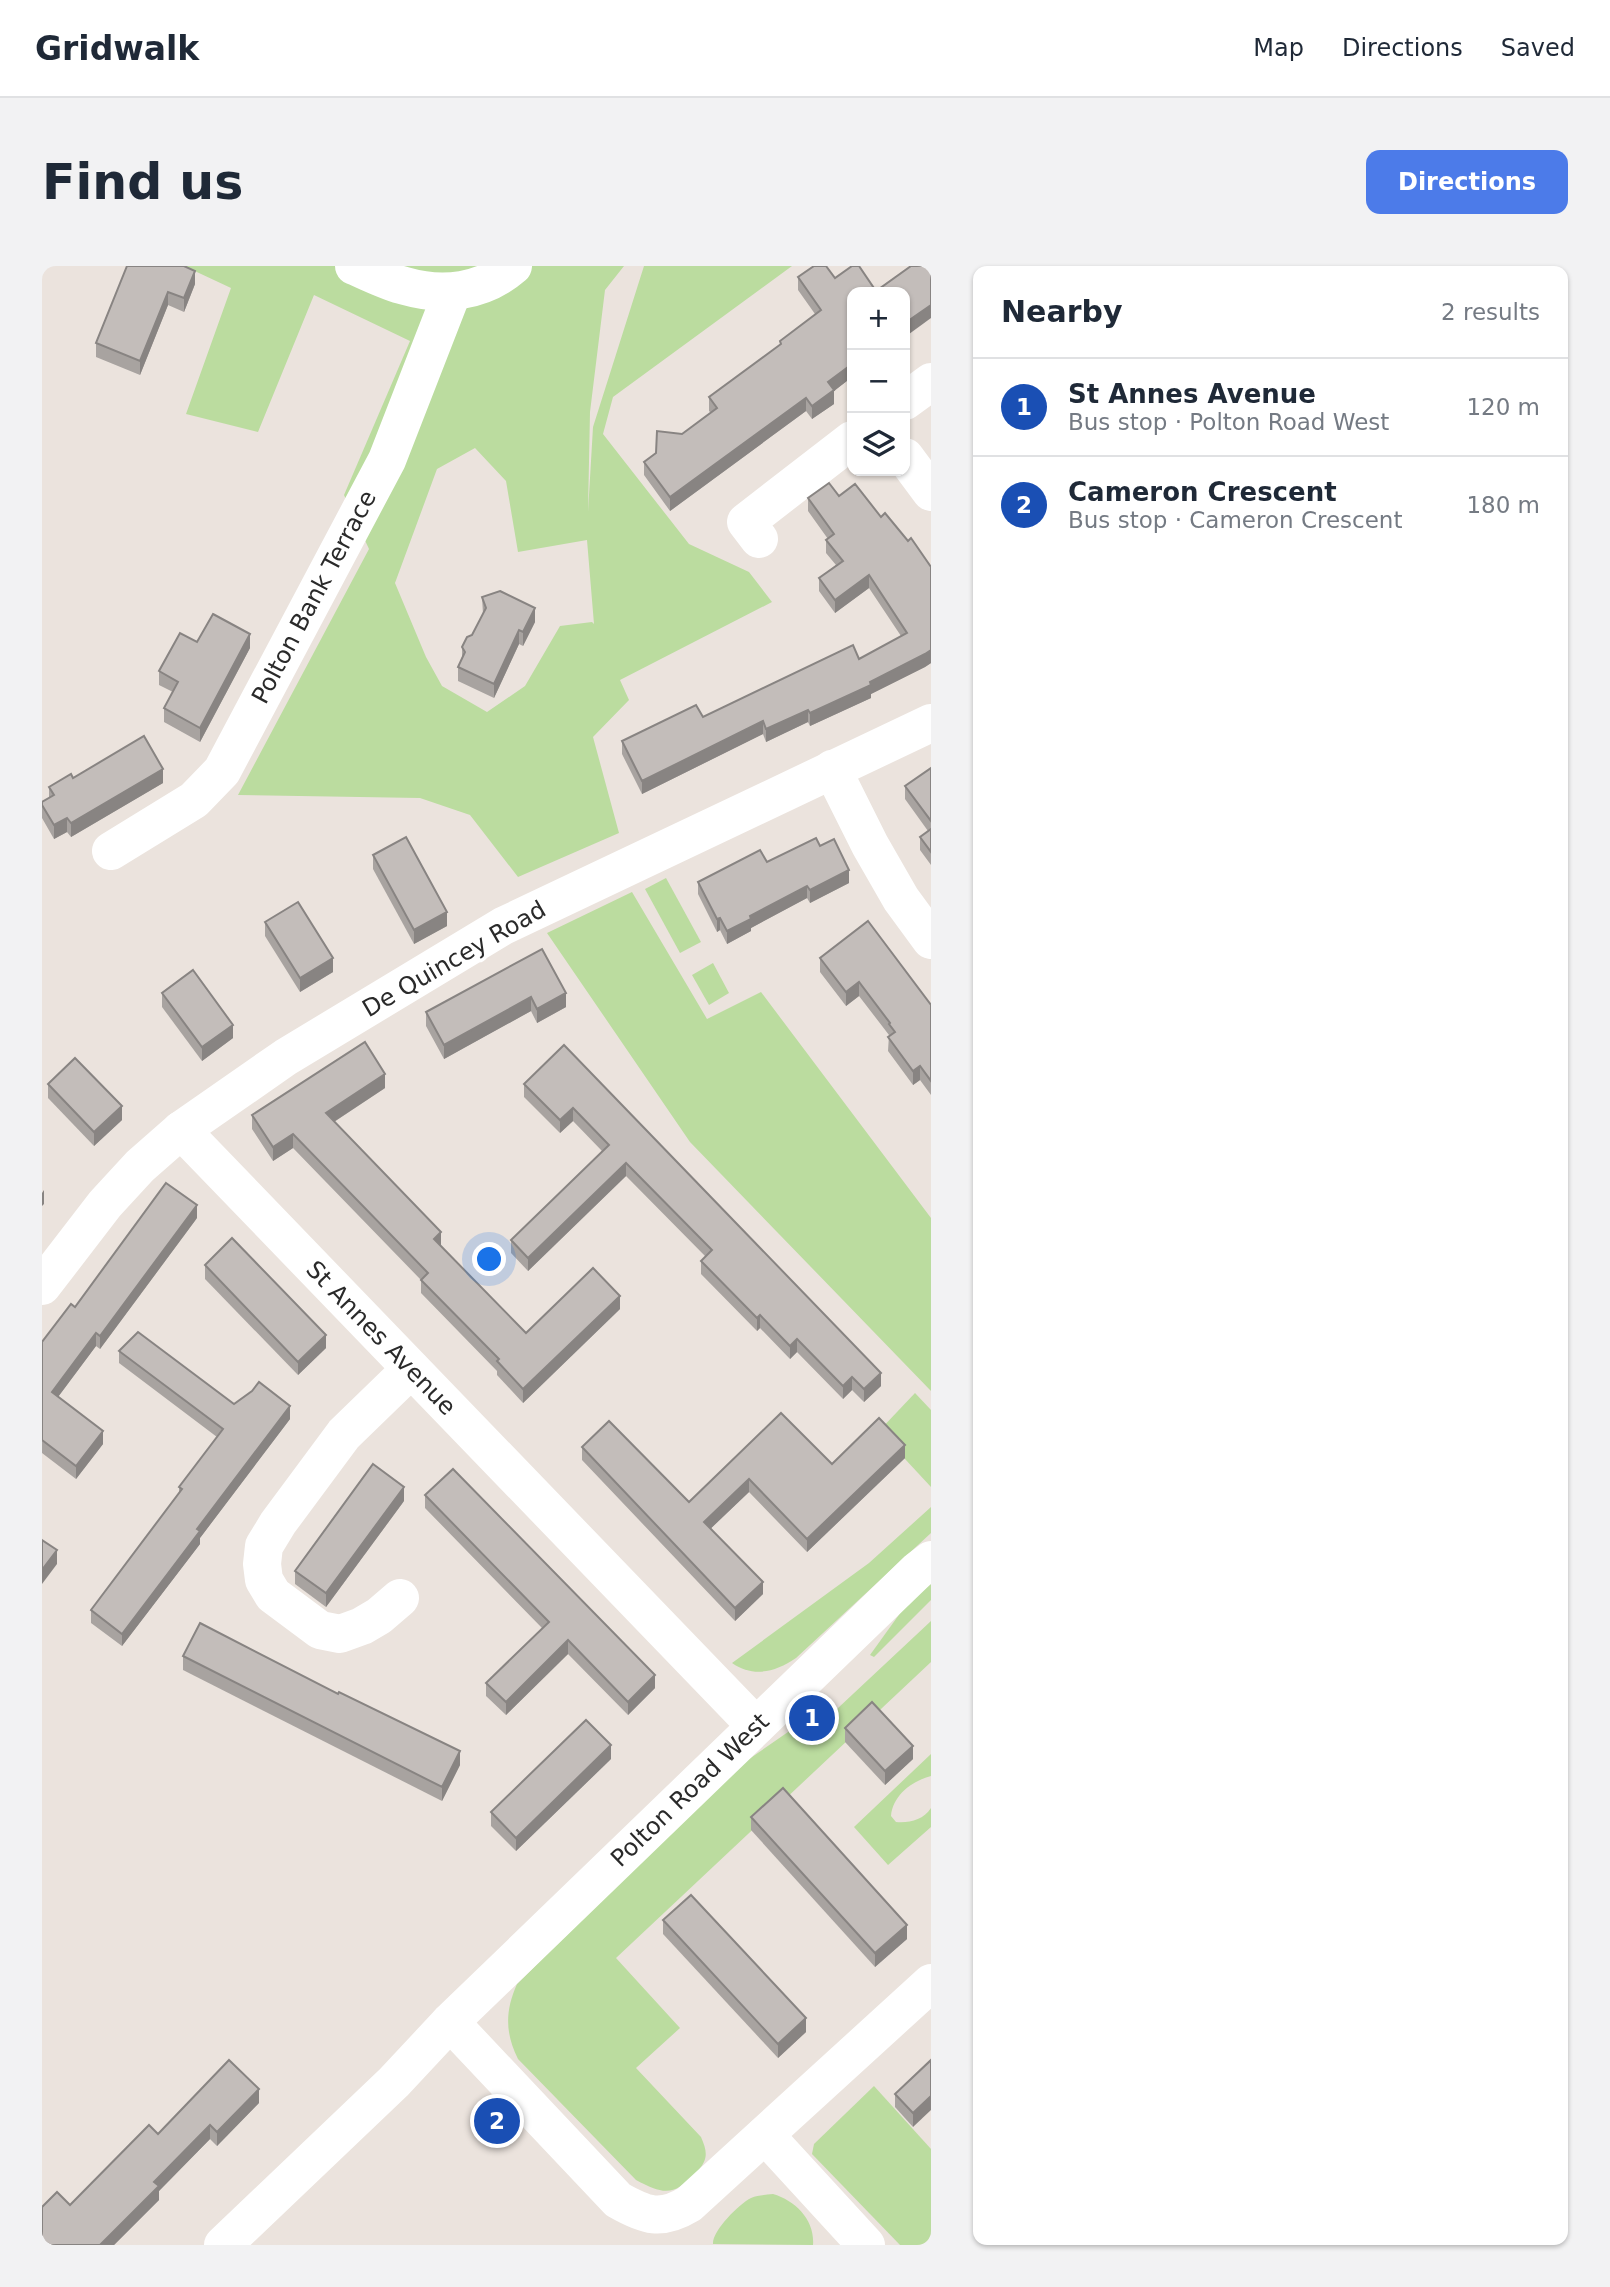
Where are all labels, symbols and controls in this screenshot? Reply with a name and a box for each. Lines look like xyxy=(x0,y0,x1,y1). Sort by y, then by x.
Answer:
text: Gridwalk xyxy=(35,29,199,68)
text: Map xyxy=(1253,34,1304,62)
text: Directions xyxy=(1342,34,1463,62)
text: Saved xyxy=(1501,34,1575,62)
button: Directions xyxy=(1366,150,1568,214)
text: Find us xyxy=(42,154,243,211)
map controls xyxy=(847,287,910,476)
button: + xyxy=(847,287,910,350)
text: Nearby xyxy=(1001,294,1123,329)
text: 2 results xyxy=(1441,299,1540,325)
button: − xyxy=(847,350,910,413)
text: St Annes Avenue xyxy=(1068,379,1316,409)
text: 1 xyxy=(1016,394,1032,420)
text: 120 m xyxy=(1466,394,1540,420)
text: Bus stop · Polton Road West xyxy=(1068,409,1389,435)
button: layers xyxy=(847,413,910,476)
text: Cameron Crescent xyxy=(1068,477,1337,507)
street label: Polton Bank Terrace xyxy=(246,486,382,708)
text: 2 xyxy=(1016,492,1032,518)
text: 180 m xyxy=(1466,492,1540,518)
text: Bus stop · Cameron Crescent xyxy=(1068,507,1402,533)
street label: De Quincey Road xyxy=(357,895,551,1023)
your location xyxy=(472,1242,506,1276)
street label: St Annes Avenue xyxy=(300,1255,462,1421)
pin: 1 xyxy=(789,1692,835,1744)
street label: Polton Road West xyxy=(605,1707,775,1873)
pin: 2 xyxy=(474,2095,520,2147)

